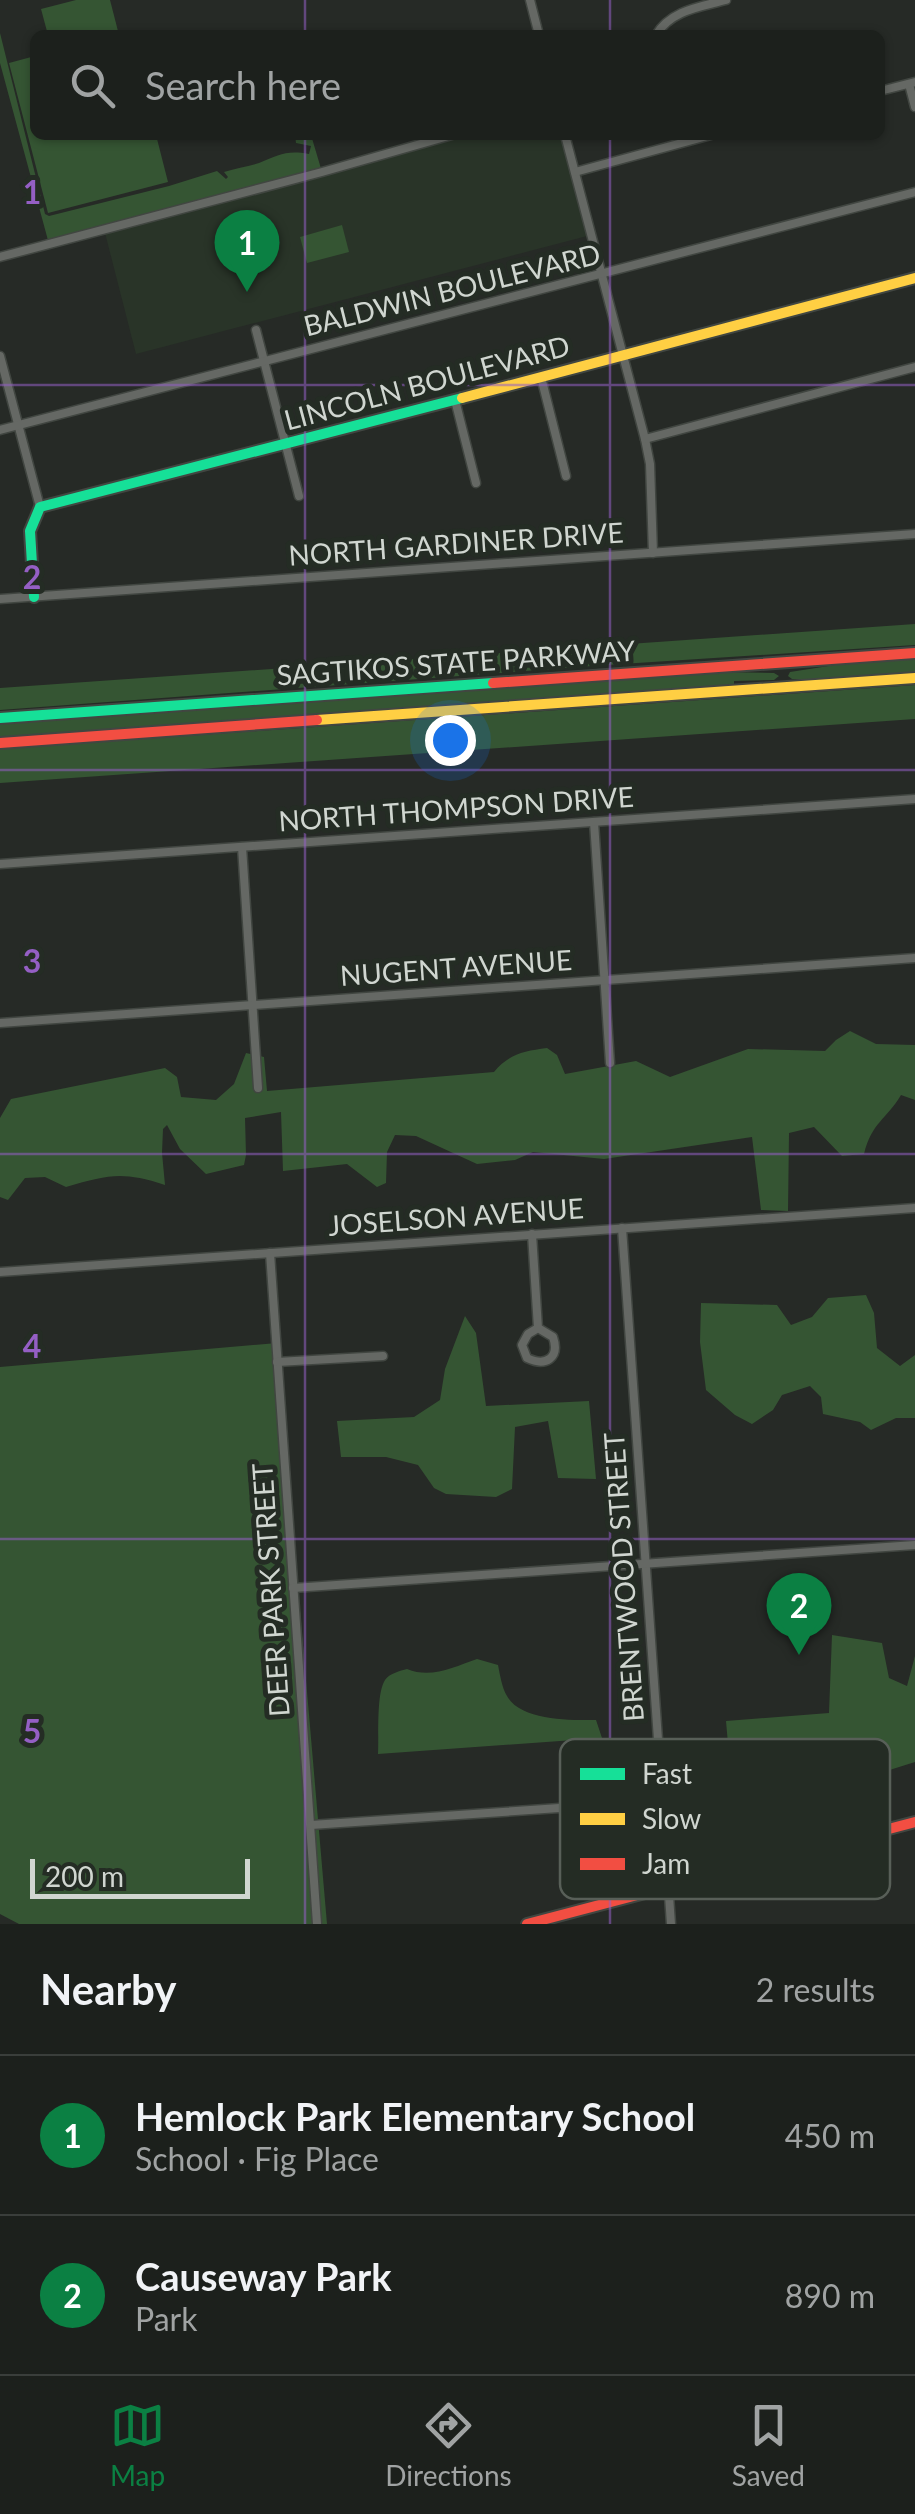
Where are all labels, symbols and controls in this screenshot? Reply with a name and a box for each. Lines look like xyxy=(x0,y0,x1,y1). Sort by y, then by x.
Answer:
search box xyxy=(30,30,885,140)
icon: search xyxy=(65,58,120,113)
text: Search here xyxy=(145,62,341,108)
text: 1 xyxy=(23,172,41,211)
pin: 1 xyxy=(214,210,280,292)
street label: BALDWIN BOULEVARD xyxy=(300,236,604,342)
street label: LINCOLN BOULEVARD xyxy=(280,328,573,437)
street label: NORTH GARDINER DRIVE xyxy=(287,514,625,572)
text: 2 xyxy=(23,557,41,596)
street label: SAGTIKOS STATE PARKWAY xyxy=(275,632,637,691)
your location xyxy=(425,715,476,766)
street label: NORTH THOMPSON DRIVE xyxy=(277,779,635,837)
text: 3 xyxy=(23,941,41,980)
street label: NUGENT AVENUE xyxy=(339,942,573,992)
street label: JOSELSON AVENUE xyxy=(327,1190,585,1242)
text: 4 xyxy=(23,1326,41,1365)
street label: BRENTWOOD STREET xyxy=(596,1431,650,1723)
street label: DEER PARK STREET xyxy=(244,1462,296,1718)
pin: 2 xyxy=(766,1572,832,1655)
text: 5 xyxy=(23,1711,41,1750)
legend xyxy=(560,1739,890,1899)
text: Fast xyxy=(642,1756,692,1790)
text: Slow xyxy=(642,1801,701,1835)
text: Jam xyxy=(642,1846,690,1880)
scale bar xyxy=(30,1854,250,1898)
text: 200 m xyxy=(45,1859,124,1893)
text: Nearby xyxy=(40,1964,177,2014)
text: 2 results xyxy=(756,1970,875,2009)
text: Hemlock Park Elementary School xyxy=(135,2093,695,2139)
text: 1 xyxy=(63,2116,82,2155)
text: 450 m xyxy=(785,2116,875,2155)
text: School · Fig Place xyxy=(135,2139,379,2178)
text: Causeway Park xyxy=(135,2253,392,2299)
text: 2 xyxy=(63,2276,82,2315)
text: 890 m xyxy=(785,2276,875,2315)
text: Park xyxy=(135,2299,198,2338)
tab: Map xyxy=(110,2398,165,2492)
tab: Directions xyxy=(385,2398,512,2492)
tab: Saved xyxy=(732,2398,805,2492)

